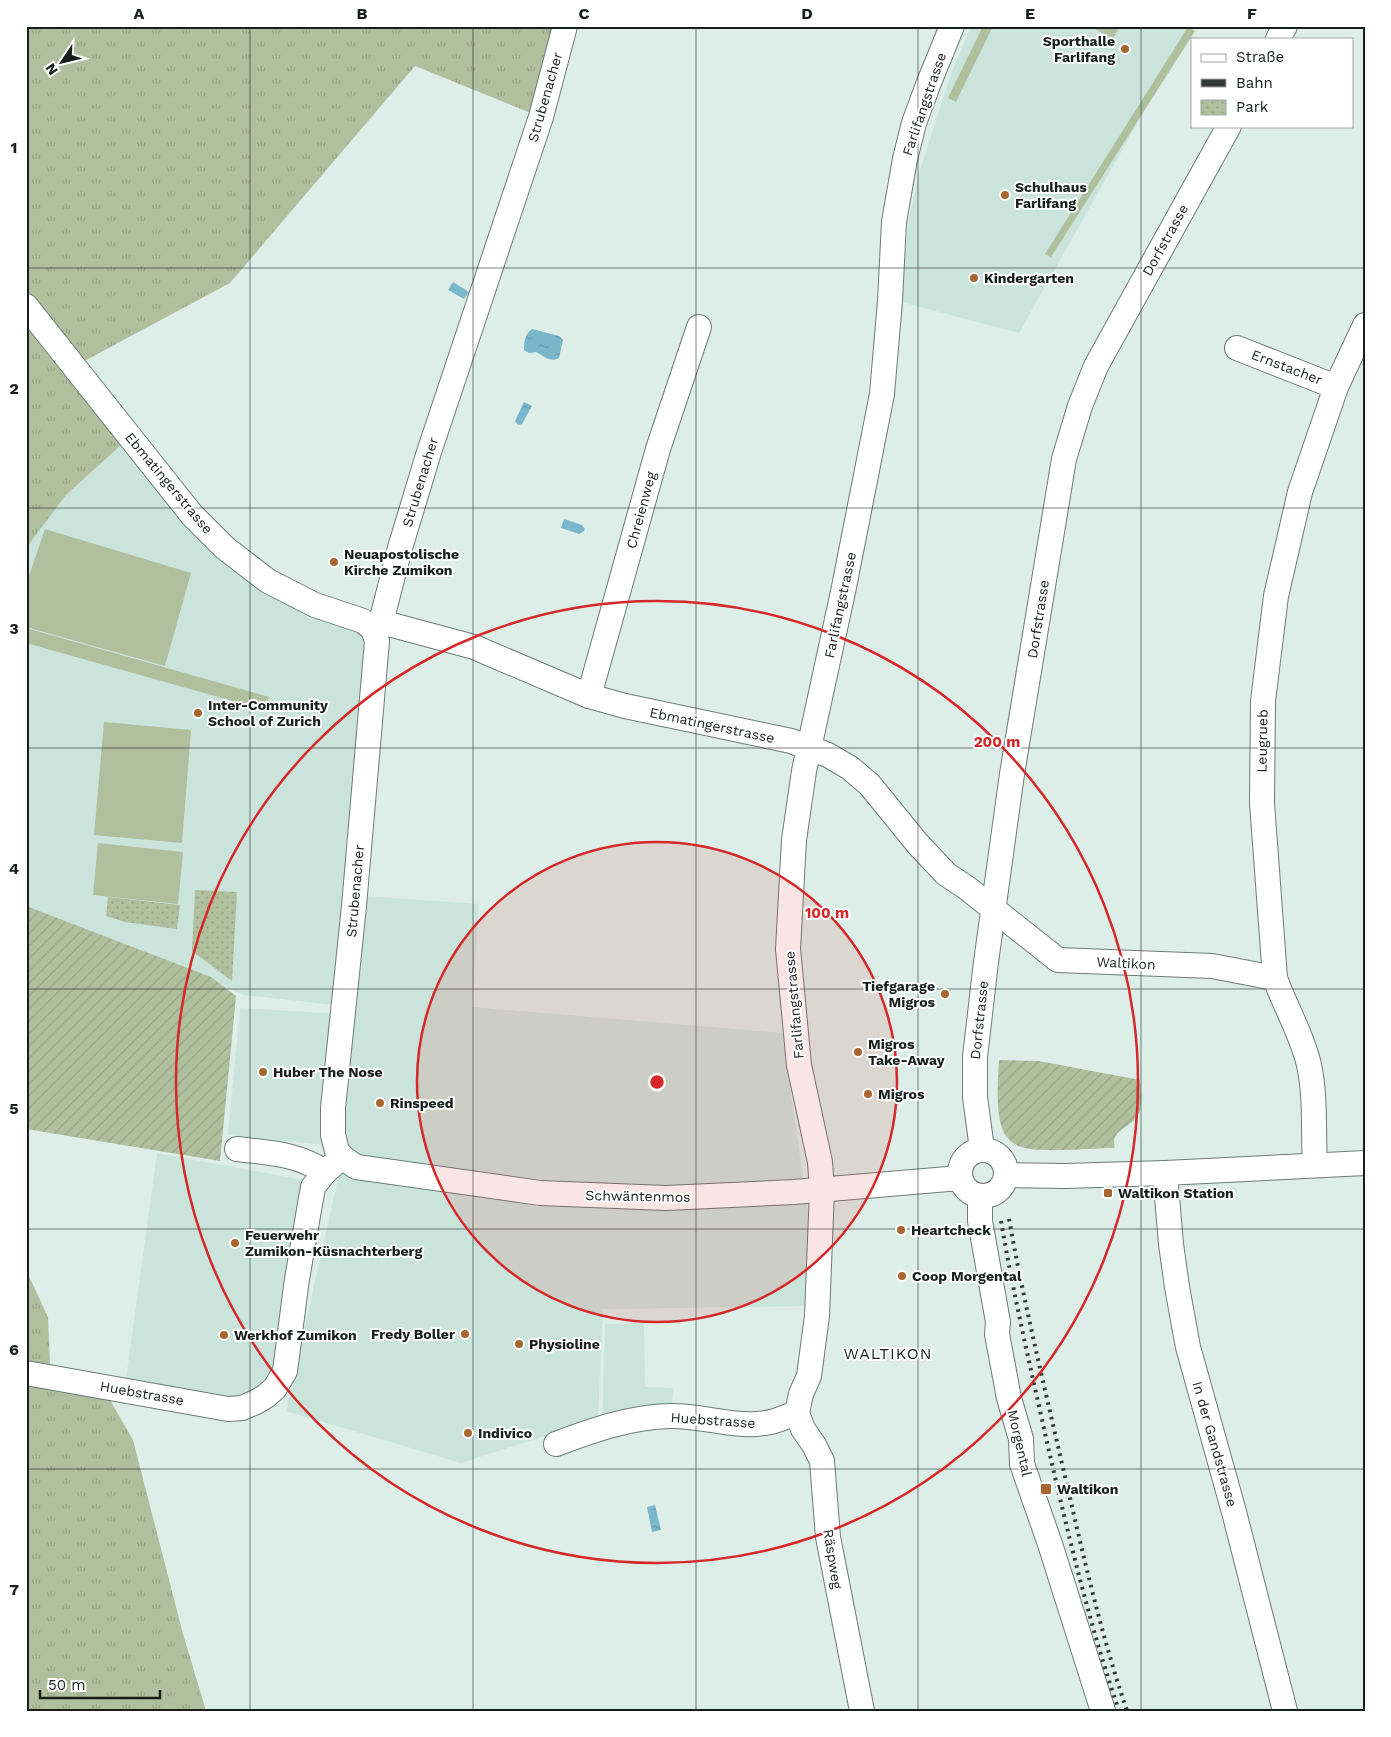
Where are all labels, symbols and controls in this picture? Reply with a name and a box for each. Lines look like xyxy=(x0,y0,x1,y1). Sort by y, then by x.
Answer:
text: A xyxy=(134,4,145,23)
text: B xyxy=(357,4,368,23)
text: C xyxy=(579,4,590,23)
text: D xyxy=(801,4,813,23)
text: E xyxy=(1025,4,1035,23)
text: F xyxy=(1247,4,1257,23)
place label: Sporthalle Farlifang xyxy=(1043,33,1115,65)
north arrow xyxy=(38,38,88,88)
legend xyxy=(1191,38,1354,128)
marker: Sporthalle Farlifang xyxy=(1119,43,1131,55)
text: Straße xyxy=(1236,48,1284,66)
street label: Strubenacher xyxy=(525,50,566,144)
street label: Farlifangstrasse xyxy=(899,50,949,158)
text: N xyxy=(42,61,61,78)
text: Bahn xyxy=(1236,74,1273,92)
text: Park xyxy=(1236,98,1269,116)
text: 1 xyxy=(11,138,17,157)
place label: Schulhaus Farlifang xyxy=(1015,179,1087,211)
marker: Schulhaus Farlifang xyxy=(999,189,1011,201)
street label: Dorfstrasse xyxy=(1139,201,1191,279)
place label: Kindergarten xyxy=(984,270,1074,286)
marker: Kindergarten xyxy=(968,272,980,284)
street label: Ernstacher xyxy=(1249,346,1325,388)
text: 2 xyxy=(9,379,19,398)
street label: Ebmatingerstrasse xyxy=(122,429,216,537)
street label: Strubenacher xyxy=(399,435,441,529)
street label: Chreienweg xyxy=(623,469,659,550)
place label: Neuapostolische Kirche Zumikon xyxy=(344,546,459,578)
street label: Farlifangstrasse xyxy=(821,550,859,660)
marker: Neuapostolische Kirche Zumikon xyxy=(328,556,340,568)
street label: Dorfstrasse xyxy=(1024,579,1052,659)
text: 3 xyxy=(9,619,19,638)
place label: Inter-Community School of Zurich xyxy=(208,697,328,729)
street label: Ebmatingerstrasse xyxy=(648,704,776,746)
marker: Inter-Community School of Zurich xyxy=(192,707,204,719)
street label: Leugrueb xyxy=(1253,709,1271,773)
text: 200 m xyxy=(974,733,1020,751)
street label: Strubenacher xyxy=(343,844,367,938)
text: 4 xyxy=(9,859,19,878)
text: 100 m xyxy=(805,904,849,922)
street label: Farlifangstrasse xyxy=(781,950,807,1060)
street label: Waltikon xyxy=(1096,953,1156,973)
place label: Tiefgarage Migros xyxy=(862,978,936,1010)
street label: Dorfstrasse xyxy=(967,980,991,1060)
marker: Tiefgarage Migros xyxy=(939,988,951,1000)
place label: Migros Take-Away xyxy=(868,1036,945,1068)
marker: Migros Take-Away xyxy=(852,1046,864,1058)
place label: Huber The Nose xyxy=(273,1064,383,1080)
marker: Huber The Nose xyxy=(257,1066,269,1078)
centre of rings xyxy=(648,1073,666,1091)
place label: Migros xyxy=(878,1086,925,1102)
marker: Migros xyxy=(862,1088,874,1100)
place label: Rinspeed xyxy=(390,1095,454,1111)
marker: Rinspeed xyxy=(374,1097,386,1109)
text: 5 xyxy=(9,1099,19,1118)
place label: Waltikon Station xyxy=(1118,1185,1234,1201)
street label: Schwäntenmos xyxy=(585,1187,691,1205)
marker: Waltikon Station xyxy=(1102,1187,1114,1199)
place label: Heartcheck xyxy=(911,1222,991,1238)
marker: Heartcheck xyxy=(895,1224,907,1236)
place label: Feuerwehr Zumikon-Küsnachterberg xyxy=(245,1227,422,1259)
marker: Feuerwehr Zumikon-Küsnachterberg xyxy=(229,1237,241,1249)
place label: Coop Morgental xyxy=(912,1268,1022,1284)
marker: Coop Morgental xyxy=(896,1270,908,1282)
place label: Fredy Boller xyxy=(371,1326,455,1342)
place label: Werkhof Zumikon xyxy=(234,1327,357,1343)
marker: Fredy Boller xyxy=(459,1328,471,1340)
marker: Werkhof Zumikon xyxy=(218,1329,230,1341)
place label: Physioline xyxy=(529,1336,600,1352)
marker: Physioline xyxy=(513,1338,525,1350)
text: 6 xyxy=(9,1340,19,1359)
district label: WALTIKON xyxy=(844,1344,932,1363)
street label: Huebstrasse xyxy=(99,1378,185,1408)
street label: In der Gandstrasse xyxy=(1189,1380,1241,1508)
street label: Morgental xyxy=(1005,1408,1036,1479)
street label: Huebstrasse xyxy=(670,1409,756,1431)
place label: Indivico xyxy=(478,1425,532,1441)
marker: Indivico xyxy=(462,1427,474,1439)
place label: Waltikon xyxy=(1057,1481,1118,1497)
marker: Waltikon xyxy=(1039,1482,1053,1496)
street label: Räspweg xyxy=(820,1528,846,1591)
text: 7 xyxy=(9,1580,19,1599)
scale bar xyxy=(40,1667,160,1699)
text: 50 m xyxy=(48,1676,85,1694)

